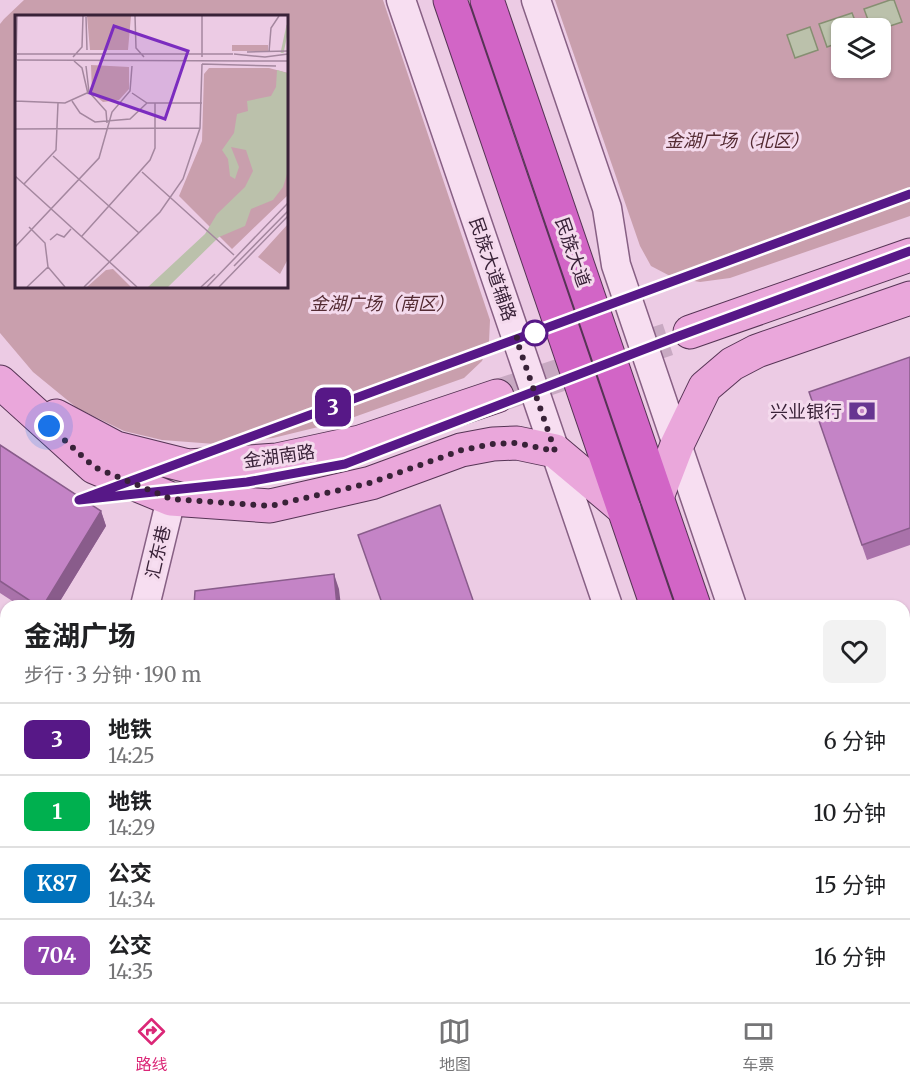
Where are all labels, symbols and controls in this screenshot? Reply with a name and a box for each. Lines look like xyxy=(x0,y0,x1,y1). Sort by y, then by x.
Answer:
inset map xyxy=(15,15,288,288)
map controls xyxy=(831,18,891,78)
button: layers xyxy=(831,18,891,78)
park label: 金湖广场（北区） xyxy=(665,129,809,152)
street label: 民族大道辅路 xyxy=(465,214,521,324)
street label: 民族大道 xyxy=(550,214,596,290)
park label: 金湖广场（南区） xyxy=(310,292,454,315)
unlabelled marker xyxy=(522,320,548,346)
line badge: 3 xyxy=(314,388,352,426)
text: 3 xyxy=(327,394,339,421)
bank icon: 兴业银行 xyxy=(847,396,877,426)
place label: 兴业银行 xyxy=(770,400,842,423)
your location xyxy=(34,411,64,441)
street label: 金湖南路 xyxy=(242,440,316,472)
street label: 汇东巷 xyxy=(141,523,175,581)
text: 金湖广场 xyxy=(24,618,136,654)
button: heart xyxy=(823,620,886,683)
text: 步行 · 3 分钟 · 190 m xyxy=(24,662,201,687)
text: 地铁 xyxy=(108,715,152,743)
text: 3 xyxy=(51,726,63,753)
text: 6 分钟 xyxy=(823,727,886,755)
text: 14:25 xyxy=(108,743,155,768)
text: 地铁 xyxy=(108,787,152,815)
text: 1 xyxy=(52,798,62,825)
text: 10 分钟 xyxy=(814,799,886,827)
text: 14:29 xyxy=(108,815,155,840)
text: 公交 xyxy=(108,859,152,887)
text: K87 xyxy=(37,870,77,897)
text: 15 分钟 xyxy=(815,871,886,899)
text: 14:34 xyxy=(108,887,155,912)
text: 公交 xyxy=(108,931,152,959)
text: 704 xyxy=(38,942,76,969)
text: 16 分钟 xyxy=(814,943,886,971)
text: 14:35 xyxy=(108,959,154,984)
tab: 路线 xyxy=(135,1015,168,1075)
tab: 地图 xyxy=(438,1015,471,1075)
tab: 车票 xyxy=(742,1015,775,1075)

